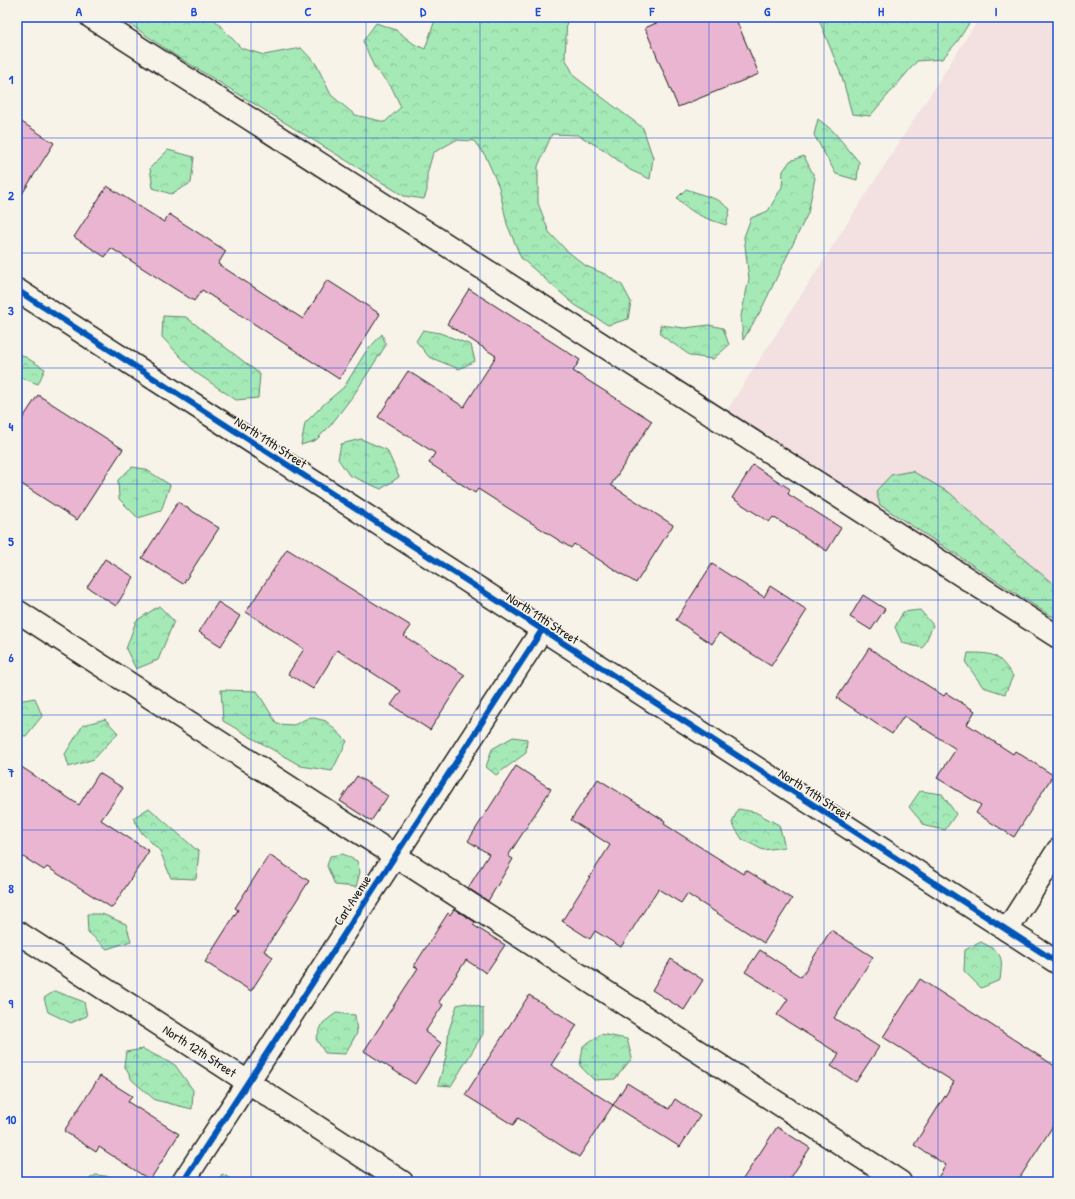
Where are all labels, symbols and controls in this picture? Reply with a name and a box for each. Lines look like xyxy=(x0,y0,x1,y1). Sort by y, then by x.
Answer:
text: A xyxy=(76,2,83,20)
text: B xyxy=(191,2,198,20)
text: C xyxy=(304,2,312,20)
text: D xyxy=(420,2,427,20)
text: E xyxy=(535,2,541,20)
text: F xyxy=(649,2,656,20)
text: G xyxy=(764,2,771,20)
text: H xyxy=(878,2,884,20)
text: I xyxy=(994,2,998,20)
text: 1 xyxy=(9,70,14,88)
text: 2 xyxy=(8,186,15,204)
text: 3 xyxy=(8,301,14,319)
street label: North 11th Street xyxy=(231,412,311,472)
text: 4 xyxy=(9,417,14,435)
text: 5 xyxy=(8,532,14,550)
street label: North 11th Street xyxy=(503,588,583,648)
text: 6 xyxy=(8,648,14,666)
text: 7 xyxy=(7,763,15,781)
street label: North 11th Street xyxy=(775,764,855,824)
street label: Carl Avenue xyxy=(329,871,375,929)
text: 8 xyxy=(8,879,14,897)
text: 9 xyxy=(9,994,14,1012)
street label: North 12th Street xyxy=(160,1020,240,1081)
text: 10 xyxy=(6,1110,16,1128)

